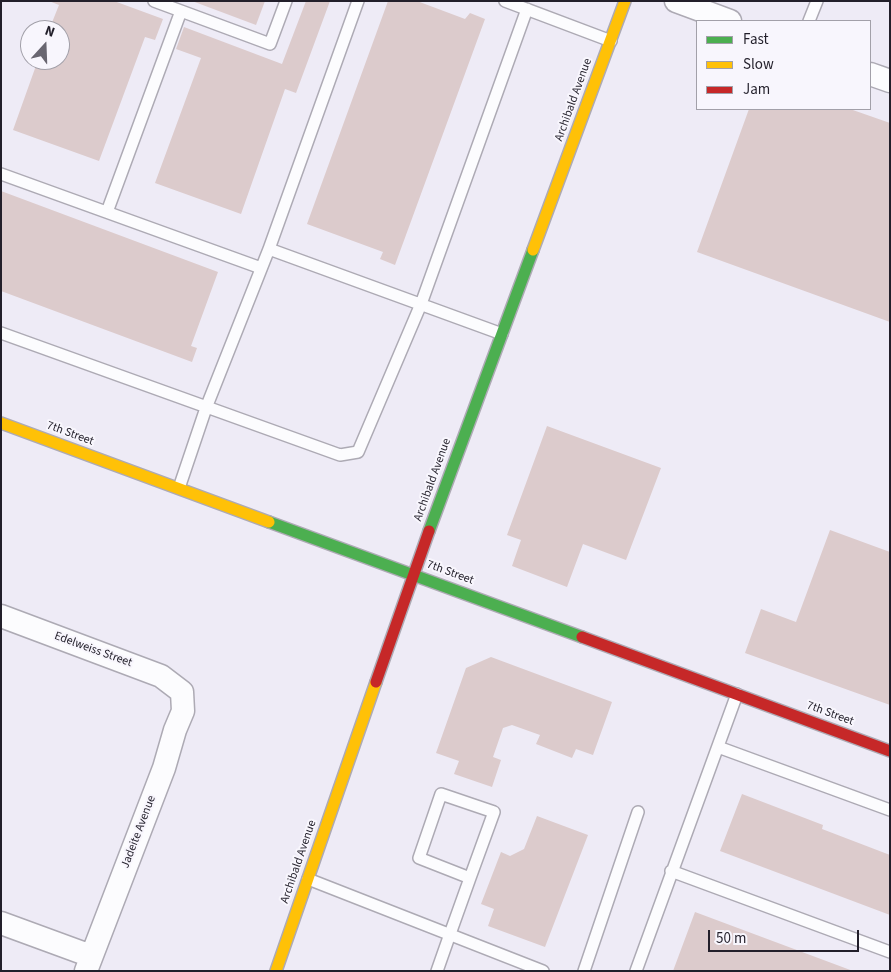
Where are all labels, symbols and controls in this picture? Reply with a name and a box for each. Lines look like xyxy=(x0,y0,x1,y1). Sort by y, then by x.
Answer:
north arrow xyxy=(20,20,70,70)
legend xyxy=(696,20,871,110)
text: N xyxy=(42,21,58,43)
text: Fast xyxy=(743,29,769,50)
text: Slow xyxy=(743,54,774,75)
street label: Archibald Avenue xyxy=(552,57,596,143)
text: Jam xyxy=(743,79,770,100)
street label: 7th Street xyxy=(45,419,95,449)
street label: Archibald Avenue xyxy=(411,437,455,523)
street label: 7th Street xyxy=(425,558,475,588)
street label: Edelweiss Street xyxy=(52,629,134,671)
street label: 7th Street xyxy=(805,699,855,729)
street label: Jadeite Avenue xyxy=(119,794,159,870)
street label: Archibald Avenue xyxy=(278,818,320,906)
scale bar xyxy=(711,920,862,952)
text: 50 m xyxy=(716,928,746,949)

